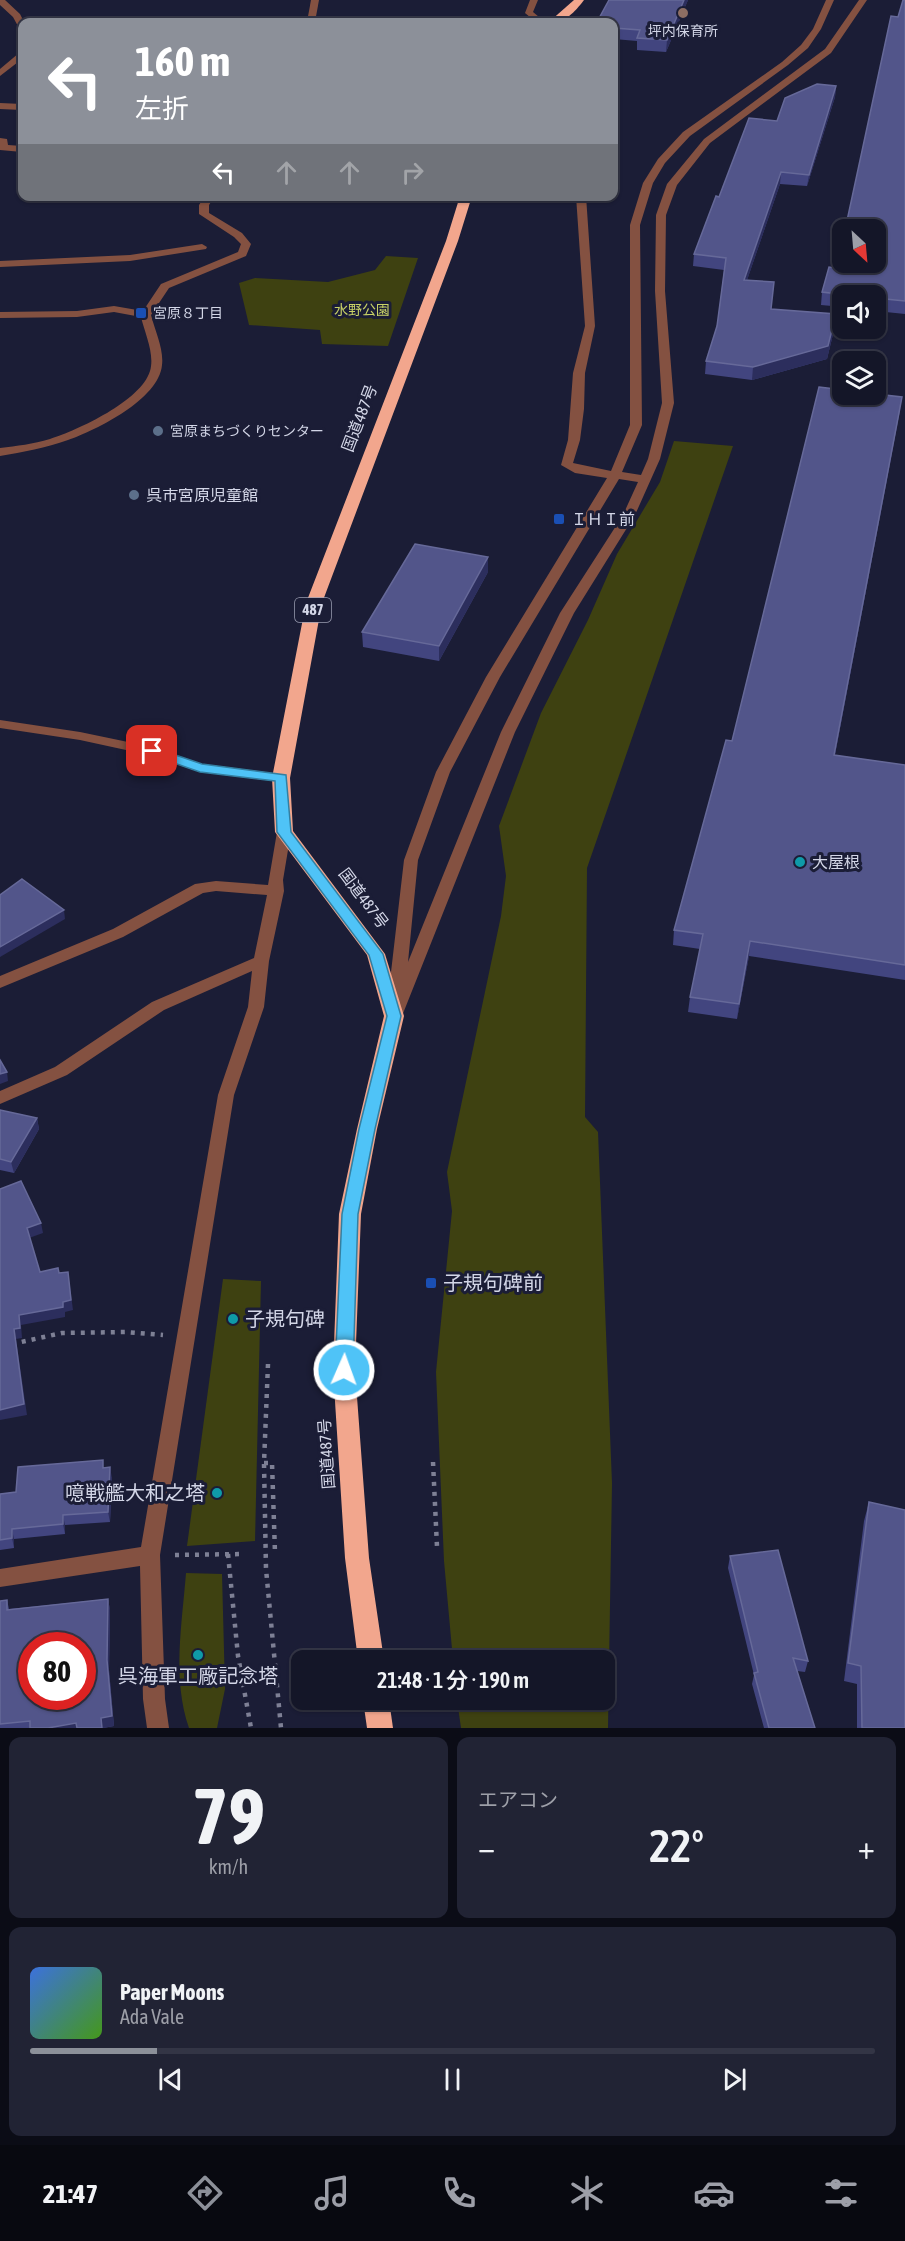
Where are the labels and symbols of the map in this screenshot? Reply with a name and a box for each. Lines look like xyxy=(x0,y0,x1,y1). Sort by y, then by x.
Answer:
marker: 坪内保育所 xyxy=(676,6,690,20)
place label: 坪内保育所 xyxy=(648,23,718,39)
north arrow xyxy=(832,219,886,273)
park label: 水野公園 xyxy=(334,302,390,318)
place label: 宮原８丁目 xyxy=(153,305,223,321)
marker: 宮原８丁目 xyxy=(134,306,148,320)
street label: 国道487号 xyxy=(338,382,380,454)
place label: 宮原まちづくりセンター xyxy=(170,423,324,439)
marker: 宮原まちづくりセンター xyxy=(151,424,165,438)
place label: 呉市宮原児童館 xyxy=(146,486,258,504)
marker: 呉市宮原児童館 xyxy=(127,488,141,502)
place label: ＩＨＩ前 xyxy=(571,510,635,528)
marker: ＩＨＩ前 xyxy=(552,512,566,526)
road number: 487 xyxy=(295,598,331,622)
pin xyxy=(126,725,177,776)
place label: 大屋根 xyxy=(812,853,860,871)
marker: 大屋根 xyxy=(793,855,807,869)
street label: 国道487号 xyxy=(336,864,392,932)
place label: 子規句碑前 xyxy=(443,1271,543,1294)
marker: 子規句碑前 xyxy=(424,1276,438,1290)
place label: 子規句碑 xyxy=(245,1307,325,1330)
marker: 子規句碑 xyxy=(226,1312,240,1326)
position arrow xyxy=(312,1338,376,1402)
street label: 国道487号 xyxy=(315,1418,337,1490)
place label: 噫戦艦大和之塔 xyxy=(65,1481,205,1504)
marker: 噫戦艦大和之塔 xyxy=(210,1486,224,1500)
speed limit sign: 80 xyxy=(18,1632,96,1710)
marker: 呉海軍工廠記念塔 xyxy=(191,1648,205,1662)
place label: 呉海軍工廠記念塔 xyxy=(118,1664,278,1687)

